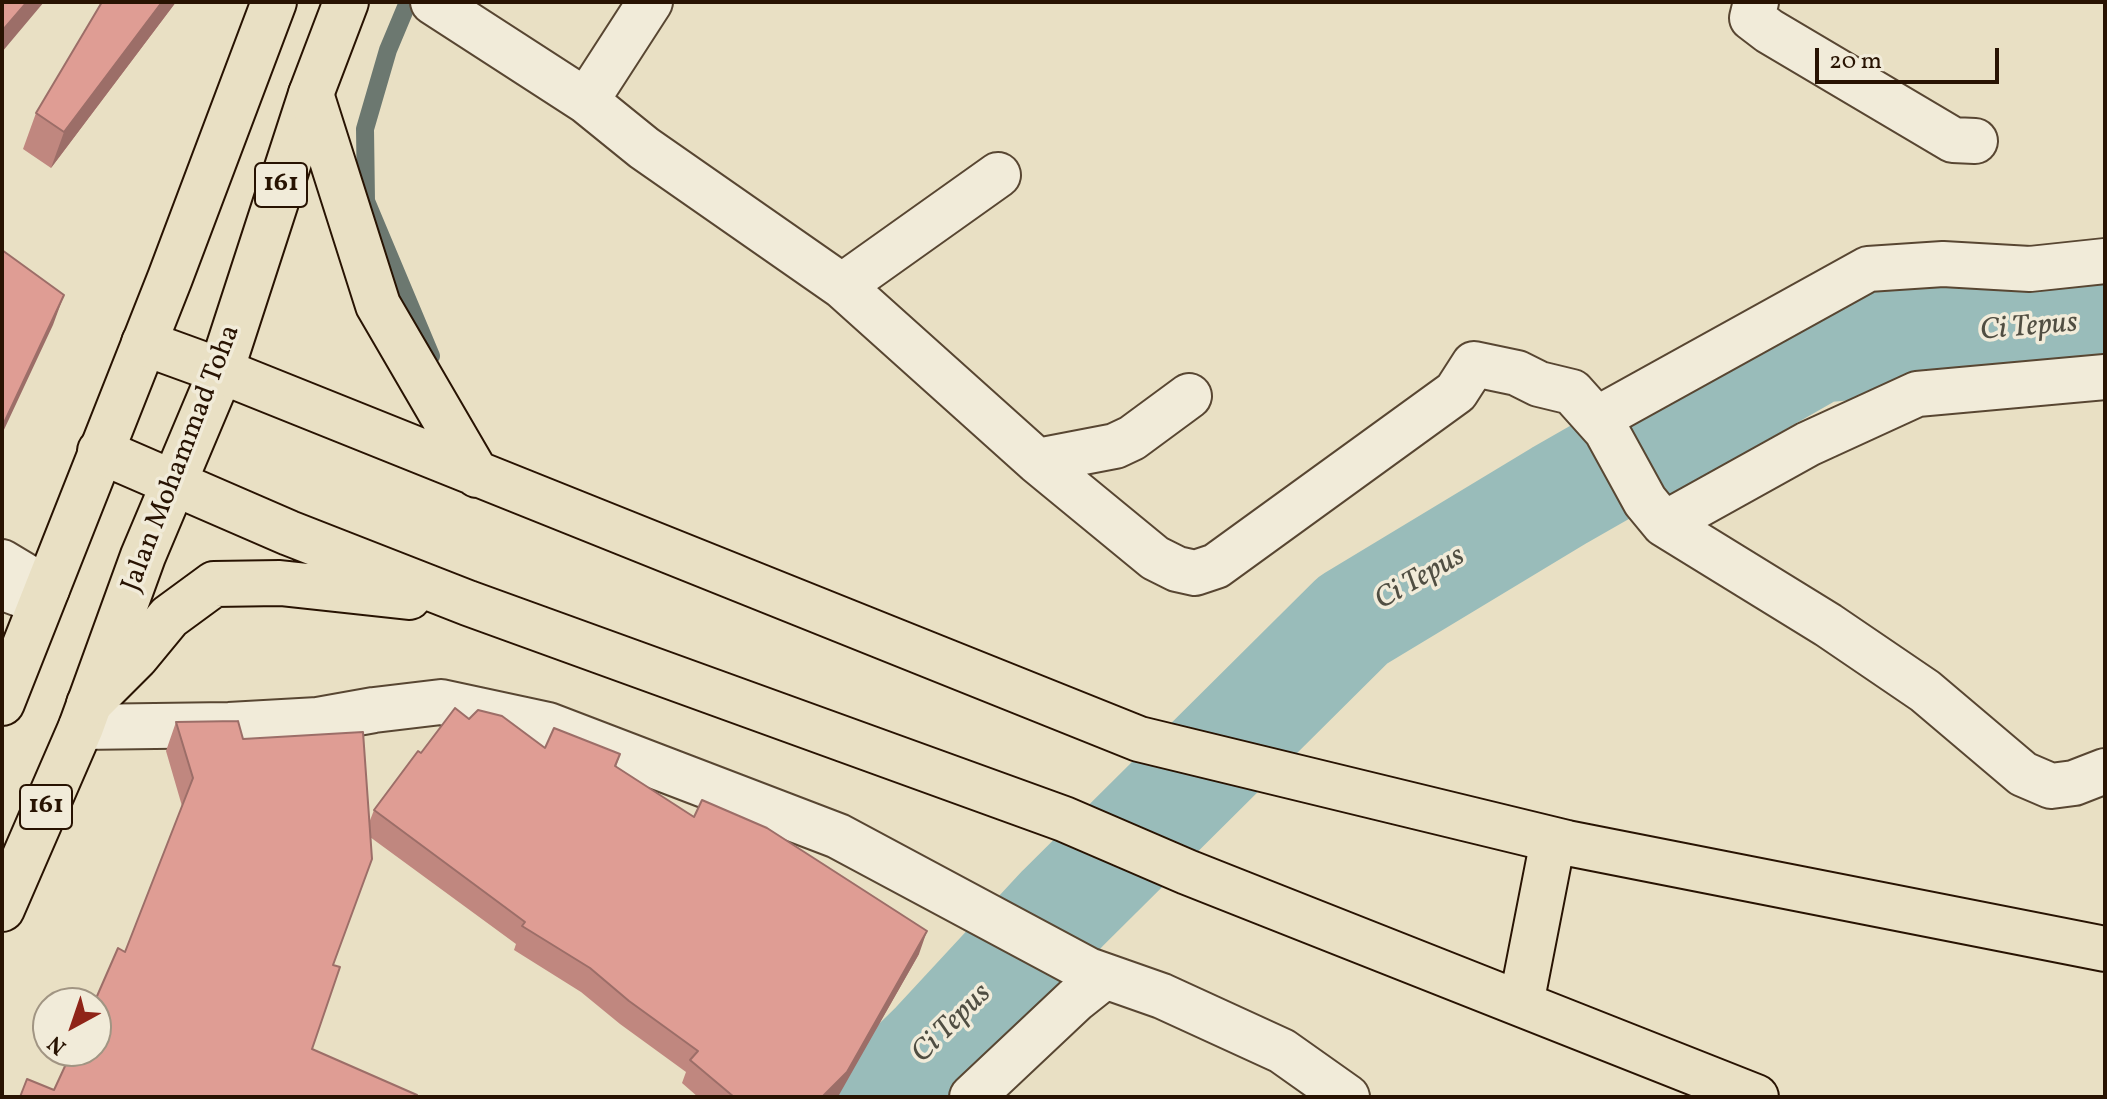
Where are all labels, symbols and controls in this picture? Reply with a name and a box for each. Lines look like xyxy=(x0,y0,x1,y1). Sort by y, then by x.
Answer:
scale bar xyxy=(1819,32,2003,82)
text: 20 m xyxy=(1829,45,1882,79)
road number: 161 xyxy=(255,163,307,207)
water label: Ci Tepus xyxy=(1979,307,2079,351)
street label: Jalan Mohammad Toha xyxy=(117,321,249,597)
water label: Ci Tepus xyxy=(1370,540,1472,620)
road number: 161 xyxy=(20,785,72,829)
water label: Ci Tepus xyxy=(906,978,1000,1072)
north arrow xyxy=(32,987,112,1067)
text: N xyxy=(41,1027,74,1061)

